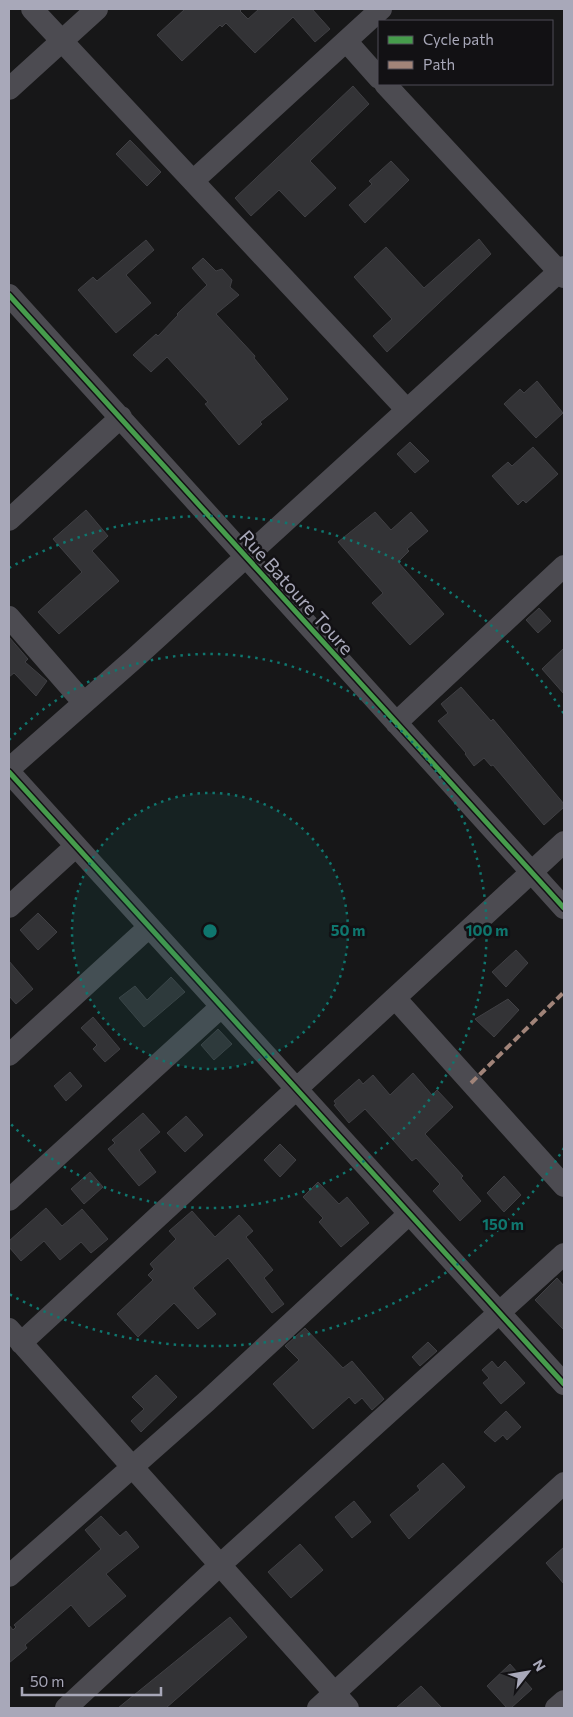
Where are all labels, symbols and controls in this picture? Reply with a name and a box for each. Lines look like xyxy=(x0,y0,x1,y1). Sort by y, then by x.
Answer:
legend xyxy=(378,20,553,85)
text: Cycle path xyxy=(423,30,494,48)
text: Path xyxy=(423,55,455,73)
street label: Rue Batoure Toure xyxy=(235,525,359,659)
text: 50 m xyxy=(331,921,365,939)
text: 100 m xyxy=(466,921,508,939)
centre of rings xyxy=(201,922,219,940)
text: 150 m xyxy=(482,1215,524,1233)
north arrow xyxy=(503,1647,553,1697)
text: N xyxy=(530,1656,550,1674)
scale bar xyxy=(22,1664,161,1696)
text: 50 m xyxy=(30,1672,64,1690)

